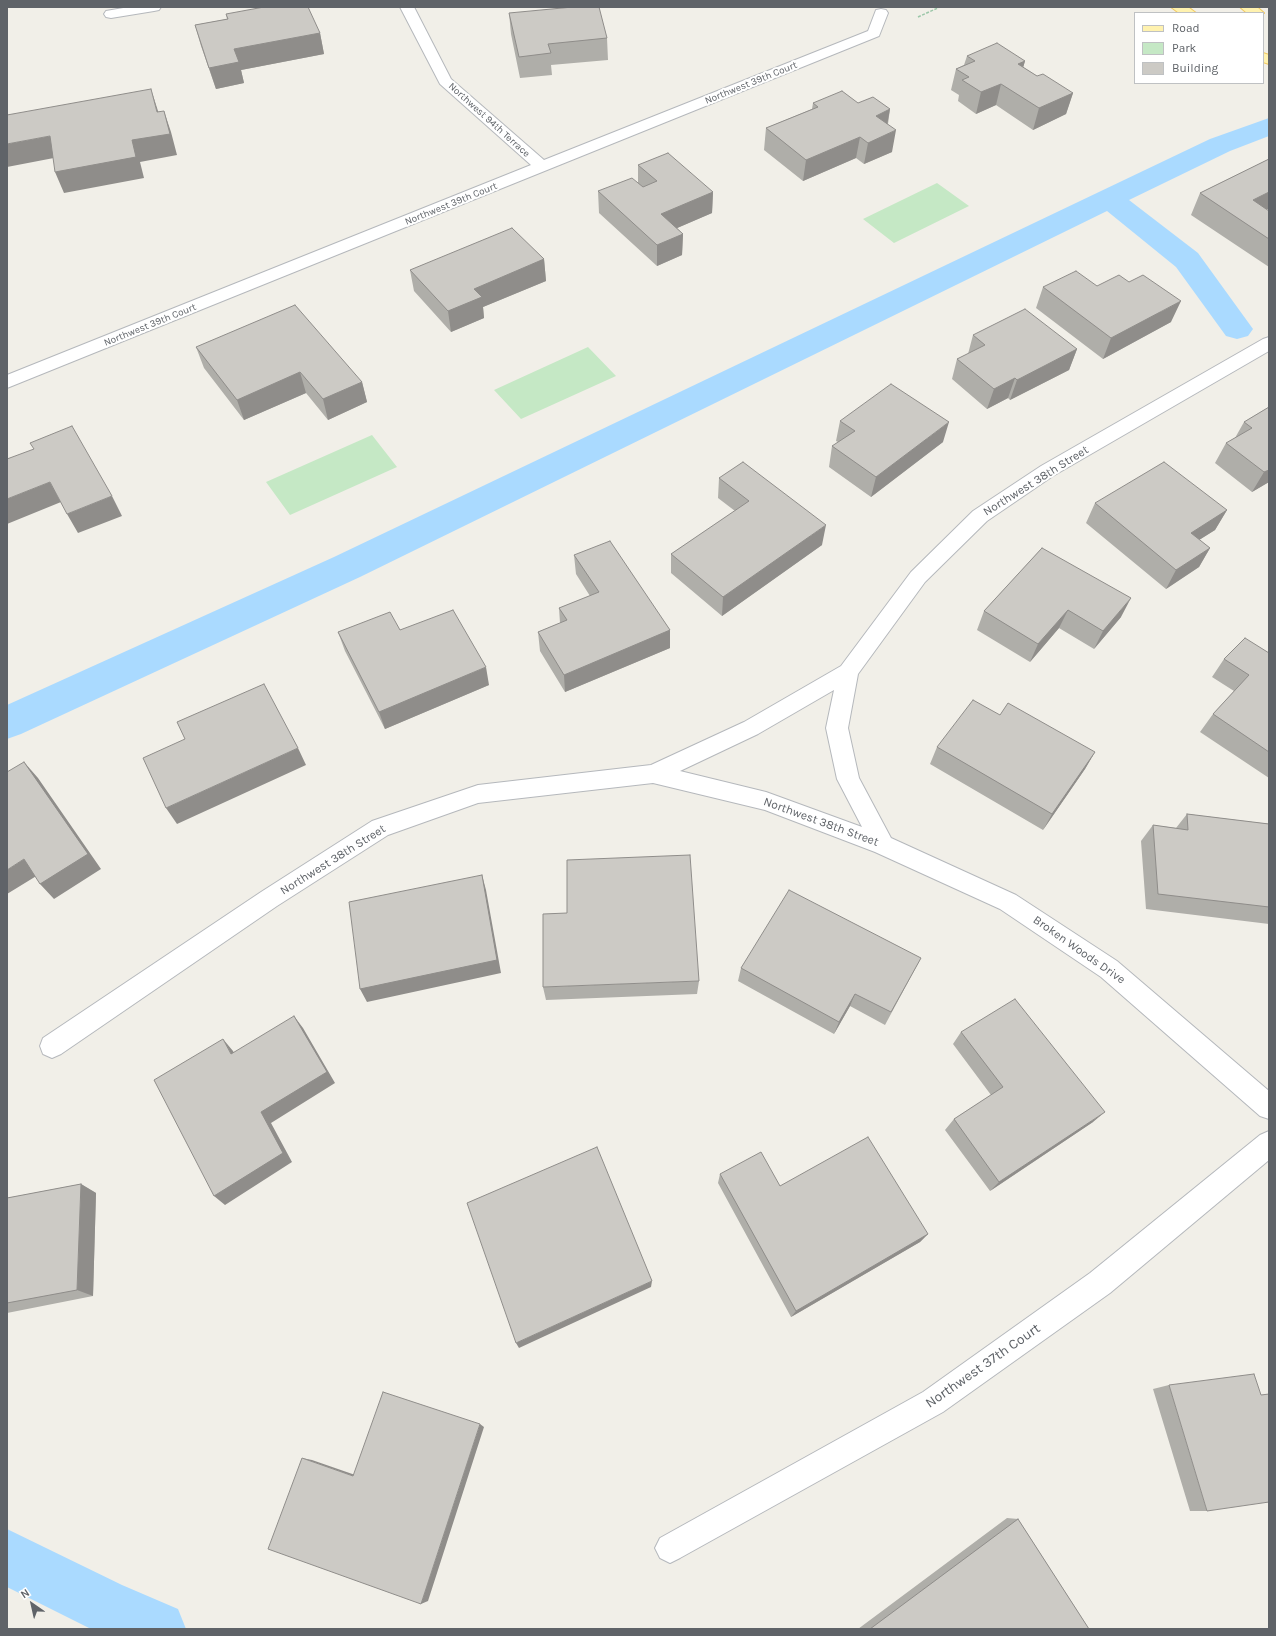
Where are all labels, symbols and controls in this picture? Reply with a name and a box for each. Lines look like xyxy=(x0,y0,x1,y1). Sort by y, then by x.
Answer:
legend xyxy=(1134,12,1264,84)
text: Road xyxy=(1172,21,1200,35)
text: Park xyxy=(1172,41,1196,55)
street label: Northwest 39th Court xyxy=(703,59,799,107)
text: Building xyxy=(1172,61,1218,75)
street label: Northwest 94th Terrace xyxy=(446,80,532,160)
street label: Northwest 39th Court xyxy=(403,180,499,228)
street label: Northwest 39th Court xyxy=(102,301,198,349)
street label: Northwest 38th Street xyxy=(981,443,1091,519)
street label: Northwest 38th Street xyxy=(762,794,880,850)
street label: Northwest 38th Street xyxy=(278,822,388,898)
street label: Broken Woods Drive xyxy=(1030,913,1128,987)
street label: Northwest 37th Court xyxy=(922,1320,1044,1412)
north arrow xyxy=(12,1584,52,1624)
text: N xyxy=(18,1586,32,1601)

